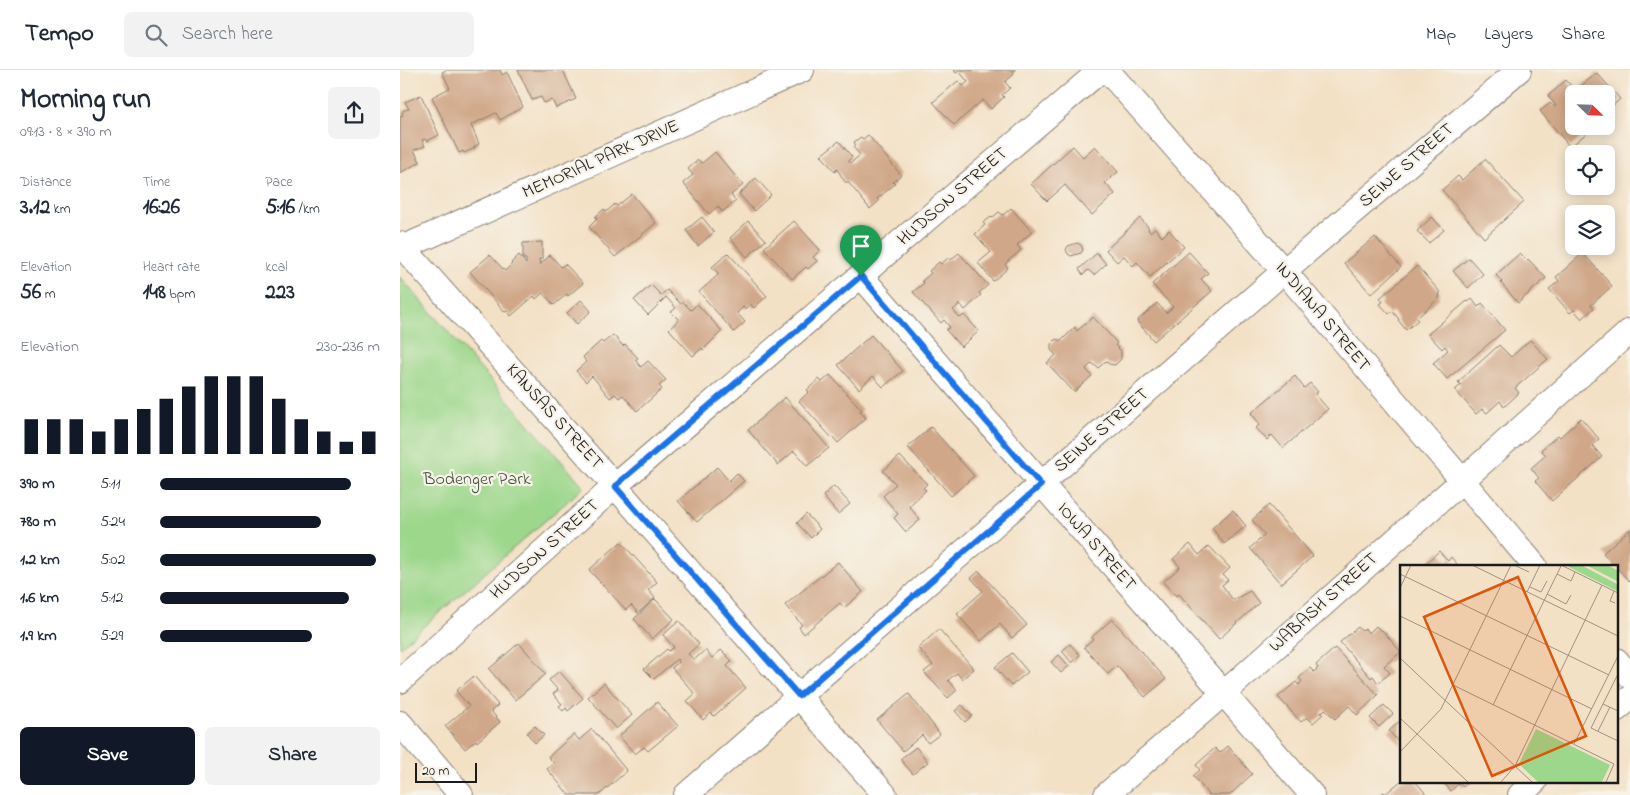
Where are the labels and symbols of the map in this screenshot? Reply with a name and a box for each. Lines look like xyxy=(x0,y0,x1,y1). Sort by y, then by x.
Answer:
north arrow xyxy=(1565,85,1615,135)
street label: MEMORIAL PARK DRIVE xyxy=(518,114,684,206)
street label: SEINE STREET xyxy=(1354,117,1460,215)
street label: HUDSON STREET xyxy=(892,142,1014,252)
pin xyxy=(840,225,882,276)
street label: INDIANA STREET xyxy=(1268,256,1376,378)
street label: KANSAS STREET xyxy=(499,358,609,476)
street label: SEINE STREET xyxy=(1049,382,1155,480)
park label: Bodenger Park xyxy=(422,467,531,494)
street label: HUDSON STREET xyxy=(485,494,605,606)
street label: IOWA STREET xyxy=(1050,497,1142,597)
street label: WABASH STREET xyxy=(1264,547,1384,659)
inset map xyxy=(1400,565,1618,782)
scale bar xyxy=(415,760,478,783)

